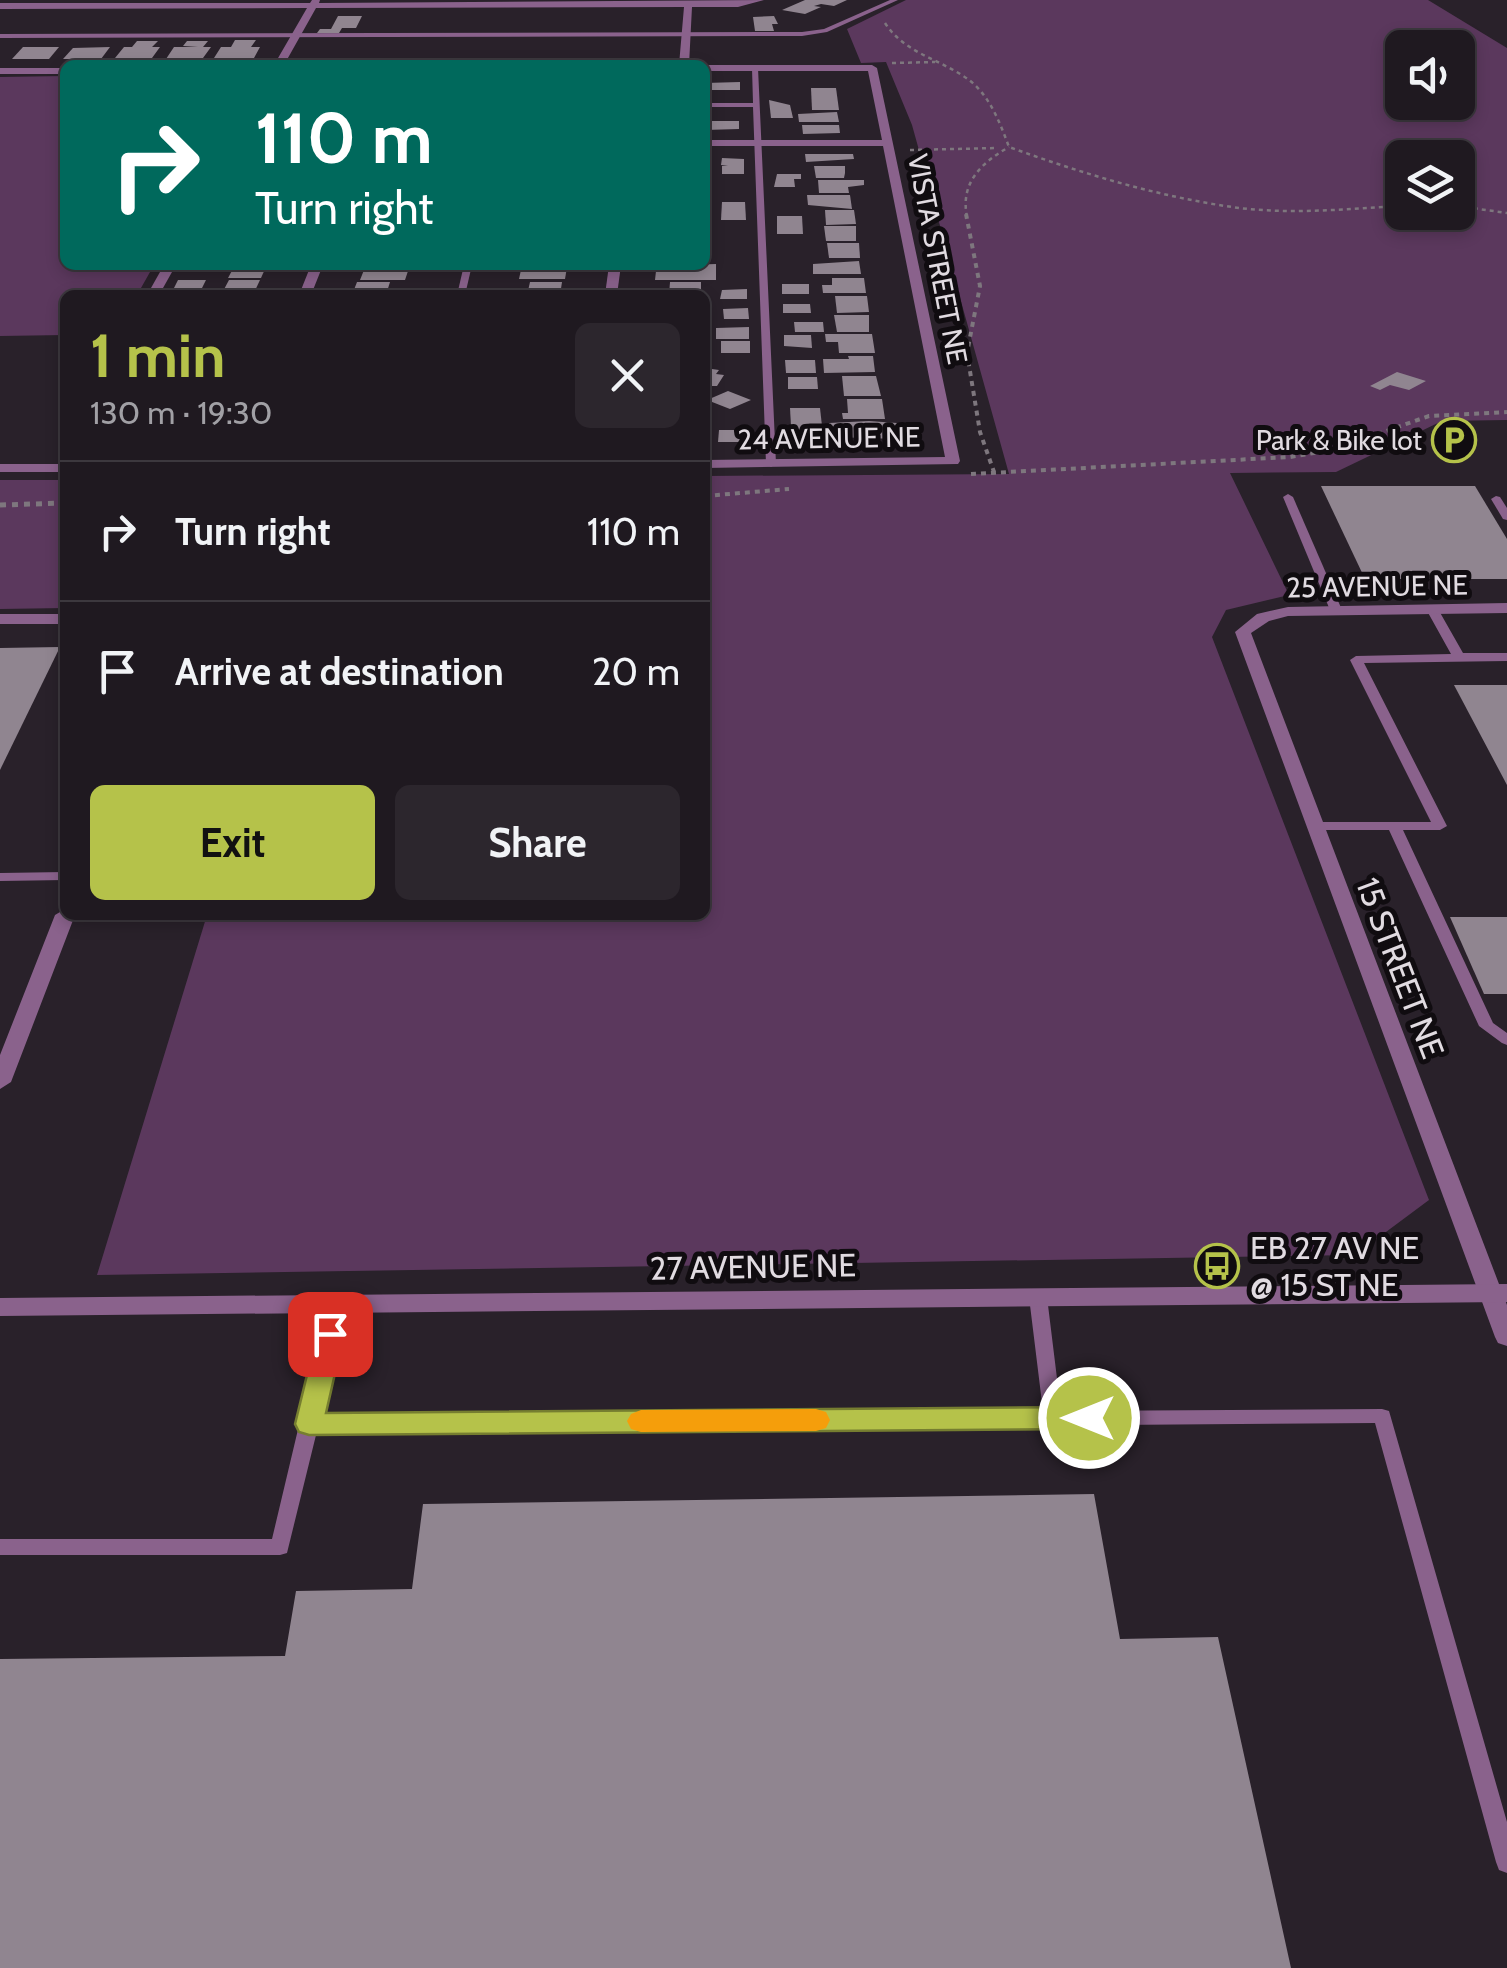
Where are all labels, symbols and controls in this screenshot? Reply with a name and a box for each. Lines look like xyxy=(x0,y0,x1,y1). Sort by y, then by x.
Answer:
map controls xyxy=(1385,30,1475,230)
button: sound xyxy=(1385,30,1475,120)
text: 110 m xyxy=(255,95,433,181)
icon: right xyxy=(90,100,220,230)
button: layers xyxy=(1385,140,1475,230)
street label: VISTA STREET NE xyxy=(901,151,975,367)
text: Turn right xyxy=(255,181,434,235)
text: 1 min xyxy=(90,319,225,392)
button: close xyxy=(575,323,680,428)
text: 130 m · 19:30 xyxy=(90,393,272,432)
parking icon: Park & Bike lot xyxy=(1431,417,1477,463)
street label: 24 AVENUE NE xyxy=(737,419,921,457)
place label: Park & Bike lot xyxy=(1256,423,1422,457)
icon: right xyxy=(90,504,145,559)
text: Turn right xyxy=(175,508,331,555)
text: 110 m xyxy=(587,508,680,555)
street label: 25 AVENUE NE xyxy=(1286,567,1468,605)
icon: arrive xyxy=(90,644,145,699)
text: Arrive at destination xyxy=(175,648,504,695)
text: 20 m xyxy=(592,648,680,695)
button: Exit xyxy=(90,785,375,900)
button: Share xyxy=(395,785,680,900)
street label: 15 STREET NE xyxy=(1348,872,1453,1063)
place label: EB 27 AV NE @ 15 ST NE xyxy=(1250,1228,1419,1304)
bus stop icon: EB 27 AV NE @ 15 ST NE xyxy=(1194,1243,1240,1289)
street label: 27 AVENUE NE xyxy=(649,1245,856,1288)
pin xyxy=(288,1292,373,1377)
icon: arrive xyxy=(303,1307,358,1362)
position arrow xyxy=(1037,1366,1141,1470)

